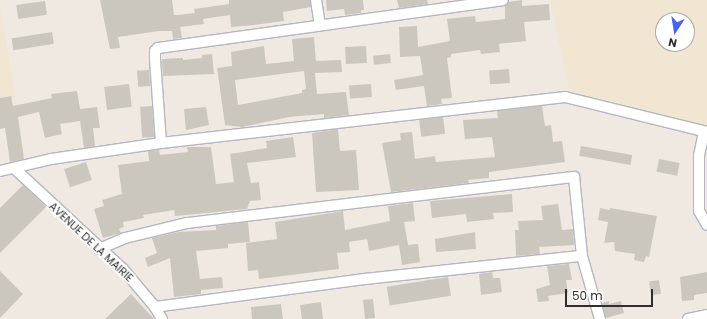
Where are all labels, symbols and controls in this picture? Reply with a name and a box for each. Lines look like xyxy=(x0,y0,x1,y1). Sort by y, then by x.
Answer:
north arrow xyxy=(655,12,695,52)
text: N xyxy=(667,34,678,51)
street label: AVENUE DE LA MAIRIE xyxy=(46,200,136,284)
scale bar xyxy=(567,281,655,307)
text: 50 m xyxy=(572,287,603,304)

